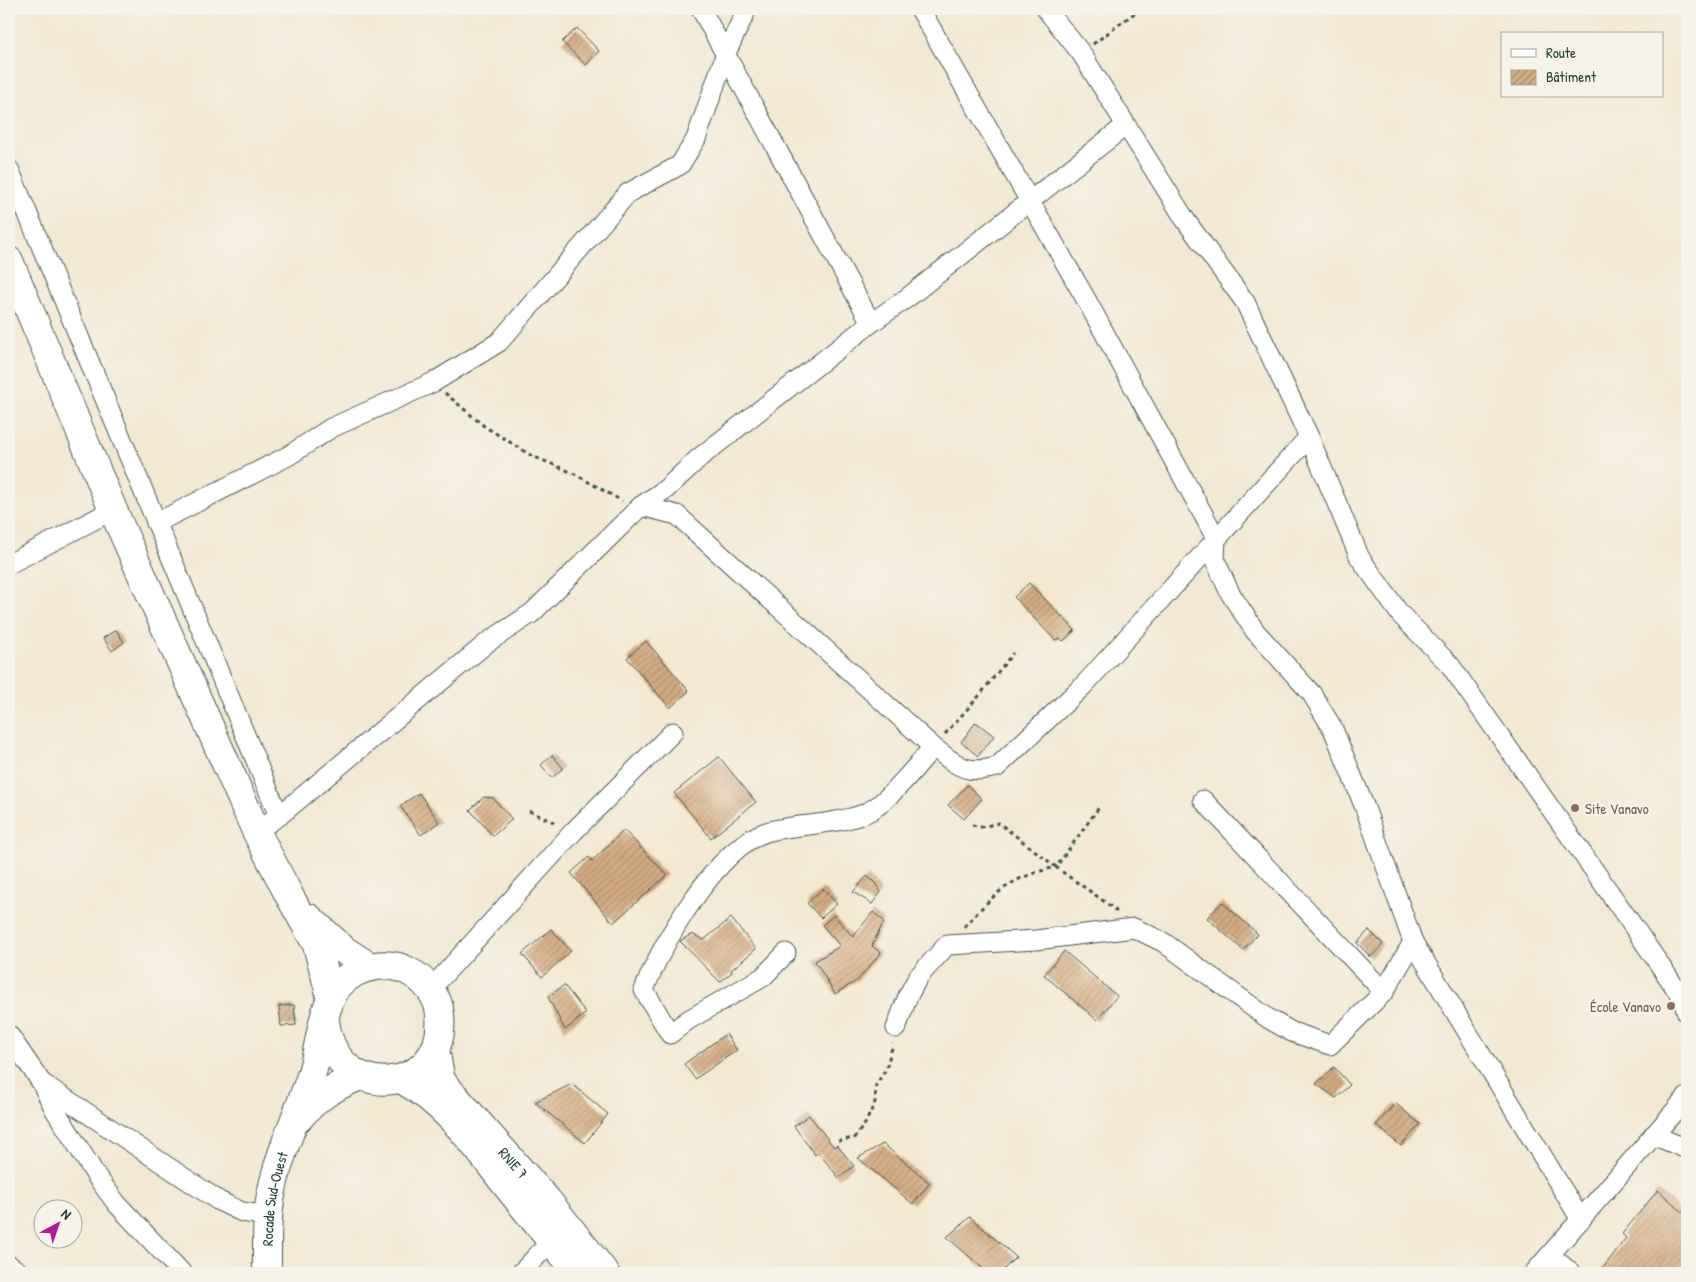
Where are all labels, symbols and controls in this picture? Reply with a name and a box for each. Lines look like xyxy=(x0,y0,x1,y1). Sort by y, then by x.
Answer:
legend xyxy=(1501,32,1664,98)
text: Route xyxy=(1546,42,1576,63)
text: Bâtiment xyxy=(1546,66,1597,87)
place label: Site Vanavo xyxy=(1585,798,1649,819)
marker: Site Vanavo xyxy=(1569,802,1581,814)
place label: École Vanavo xyxy=(1590,996,1661,1017)
marker: École Vanavo xyxy=(1665,1000,1677,1012)
street label: RNIE 7 xyxy=(494,1142,534,1183)
street label: Rocade Sud-Ouest xyxy=(256,1148,293,1246)
north arrow xyxy=(32,1200,82,1250)
text: N xyxy=(58,1204,76,1224)

